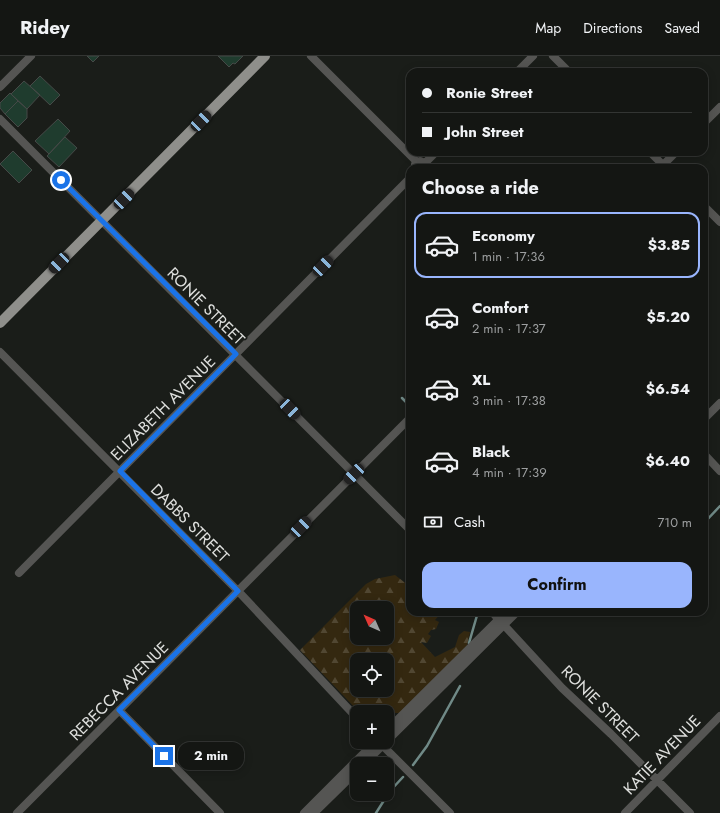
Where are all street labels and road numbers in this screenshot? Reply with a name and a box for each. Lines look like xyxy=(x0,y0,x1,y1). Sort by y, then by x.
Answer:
street label: RONIE STREET xyxy=(162,262,250,350)
street label: ELIZABETH AVENUE xyxy=(105,350,221,466)
street label: DABBS STREET xyxy=(146,479,235,568)
street label: REBECCA AVENUE xyxy=(64,636,174,746)
street label: RONIE STREET xyxy=(556,660,644,748)
street label: KATIE AVENUE xyxy=(618,710,706,800)

